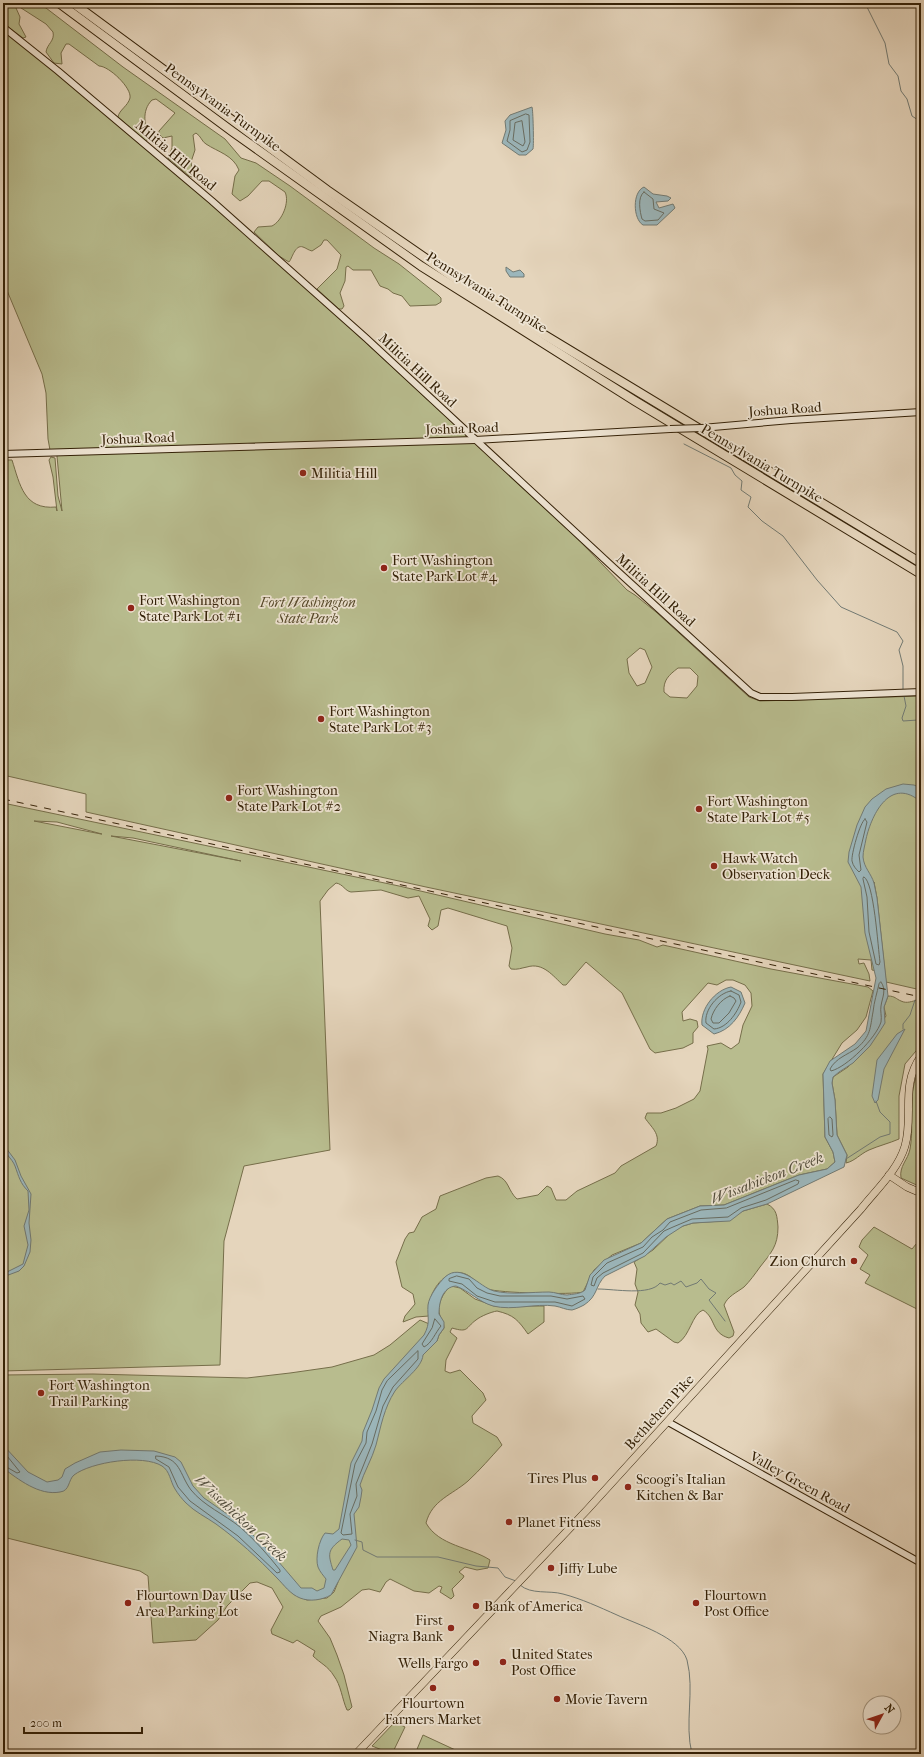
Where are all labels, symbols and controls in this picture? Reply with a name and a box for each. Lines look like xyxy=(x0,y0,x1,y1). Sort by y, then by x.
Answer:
street label: Pennsylvania Turnpike xyxy=(161,60,284,155)
street label: Militia Hill Road xyxy=(132,117,220,194)
street label: Pennsylvania Turnpike xyxy=(423,248,550,337)
street label: Militia Hill Road xyxy=(375,330,461,411)
street label: Joshua Road xyxy=(747,398,823,421)
street label: Joshua Road xyxy=(424,419,499,438)
street label: Pennsylvania Turnpike xyxy=(698,420,826,507)
street label: Joshua Road xyxy=(100,429,175,448)
place label: Militia Hill xyxy=(311,465,378,482)
marker: Militia Hill xyxy=(298,468,308,478)
street label: Militia Hill Road xyxy=(613,550,699,631)
place label: Fort Washington State Park Lot #4 xyxy=(392,552,498,585)
marker: Fort Washington State Park Lot #4 xyxy=(379,563,389,573)
place label: Fort Washington State Park Lot #1 xyxy=(139,592,241,625)
park label: Fort Washington State Park xyxy=(259,594,356,627)
marker: Fort Washington State Park Lot #1 xyxy=(126,603,136,613)
place label: Fort Washington State Park Lot #3 xyxy=(329,703,432,736)
marker: Fort Washington State Park Lot #3 xyxy=(316,714,326,724)
place label: Fort Washington State Park Lot #2 xyxy=(237,782,341,815)
marker: Fort Washington State Park Lot #2 xyxy=(224,793,234,803)
place label: Fort Washington State Park Lot #5 xyxy=(707,793,810,826)
marker: Fort Washington State Park Lot #5 xyxy=(694,804,704,814)
place label: Hawk Watch Observation Deck xyxy=(722,850,831,883)
marker: Hawk Watch Observation Deck xyxy=(709,861,719,871)
water label: Wissahickon Creek xyxy=(708,1148,826,1208)
place label: Zion Church xyxy=(769,1253,846,1270)
marker: Zion Church xyxy=(849,1256,859,1266)
street label: Bethlehem Pike xyxy=(621,1371,698,1453)
place label: Fort Washington Trail Parking xyxy=(49,1377,150,1410)
marker: Fort Washington Trail Parking xyxy=(36,1388,46,1398)
street label: Valley Green Road xyxy=(746,1448,853,1517)
place label: Tires Plus xyxy=(527,1470,587,1487)
water label: Wissahickon Creek xyxy=(191,1471,291,1565)
place label: Scoogi's Italian Kitchen & Bar xyxy=(636,1471,726,1504)
marker: Tires Plus xyxy=(590,1473,600,1483)
marker: Scoogi's Italian Kitchen & Bar xyxy=(623,1482,633,1492)
place label: Planet Fitness xyxy=(517,1514,601,1531)
marker: Planet Fitness xyxy=(504,1517,514,1527)
place label: Jiffy Lube xyxy=(558,1560,618,1577)
marker: Jiffy Lube xyxy=(546,1563,556,1573)
place label: Flourtown Day Use Area Parking Lot xyxy=(135,1587,252,1620)
place label: Flourtown Post Office xyxy=(704,1587,769,1620)
marker: Flourtown Day Use Area Parking Lot xyxy=(123,1598,133,1608)
place label: Bank of America xyxy=(484,1598,583,1615)
marker: Flourtown Post Office xyxy=(691,1598,701,1608)
marker: Bank of America xyxy=(471,1601,481,1611)
place label: First Niagra Bank xyxy=(368,1612,444,1645)
marker: First Niagra Bank xyxy=(446,1623,456,1633)
place label: United States Post Office xyxy=(511,1646,592,1679)
place label: Wells Fargo xyxy=(397,1655,468,1672)
marker: United States Post Office xyxy=(498,1657,508,1667)
marker: Wells Fargo xyxy=(471,1658,481,1668)
marker: Flourtown Farmers Market xyxy=(428,1683,438,1693)
place label: Movie Tavern xyxy=(565,1691,648,1708)
marker: Movie Tavern xyxy=(552,1694,562,1704)
place label: Flourtown Farmers Market xyxy=(385,1695,481,1728)
north arrow xyxy=(862,1695,902,1735)
text: N xyxy=(882,1702,897,1717)
scale bar xyxy=(24,1709,142,1735)
text: 200 m xyxy=(30,1716,62,1730)

